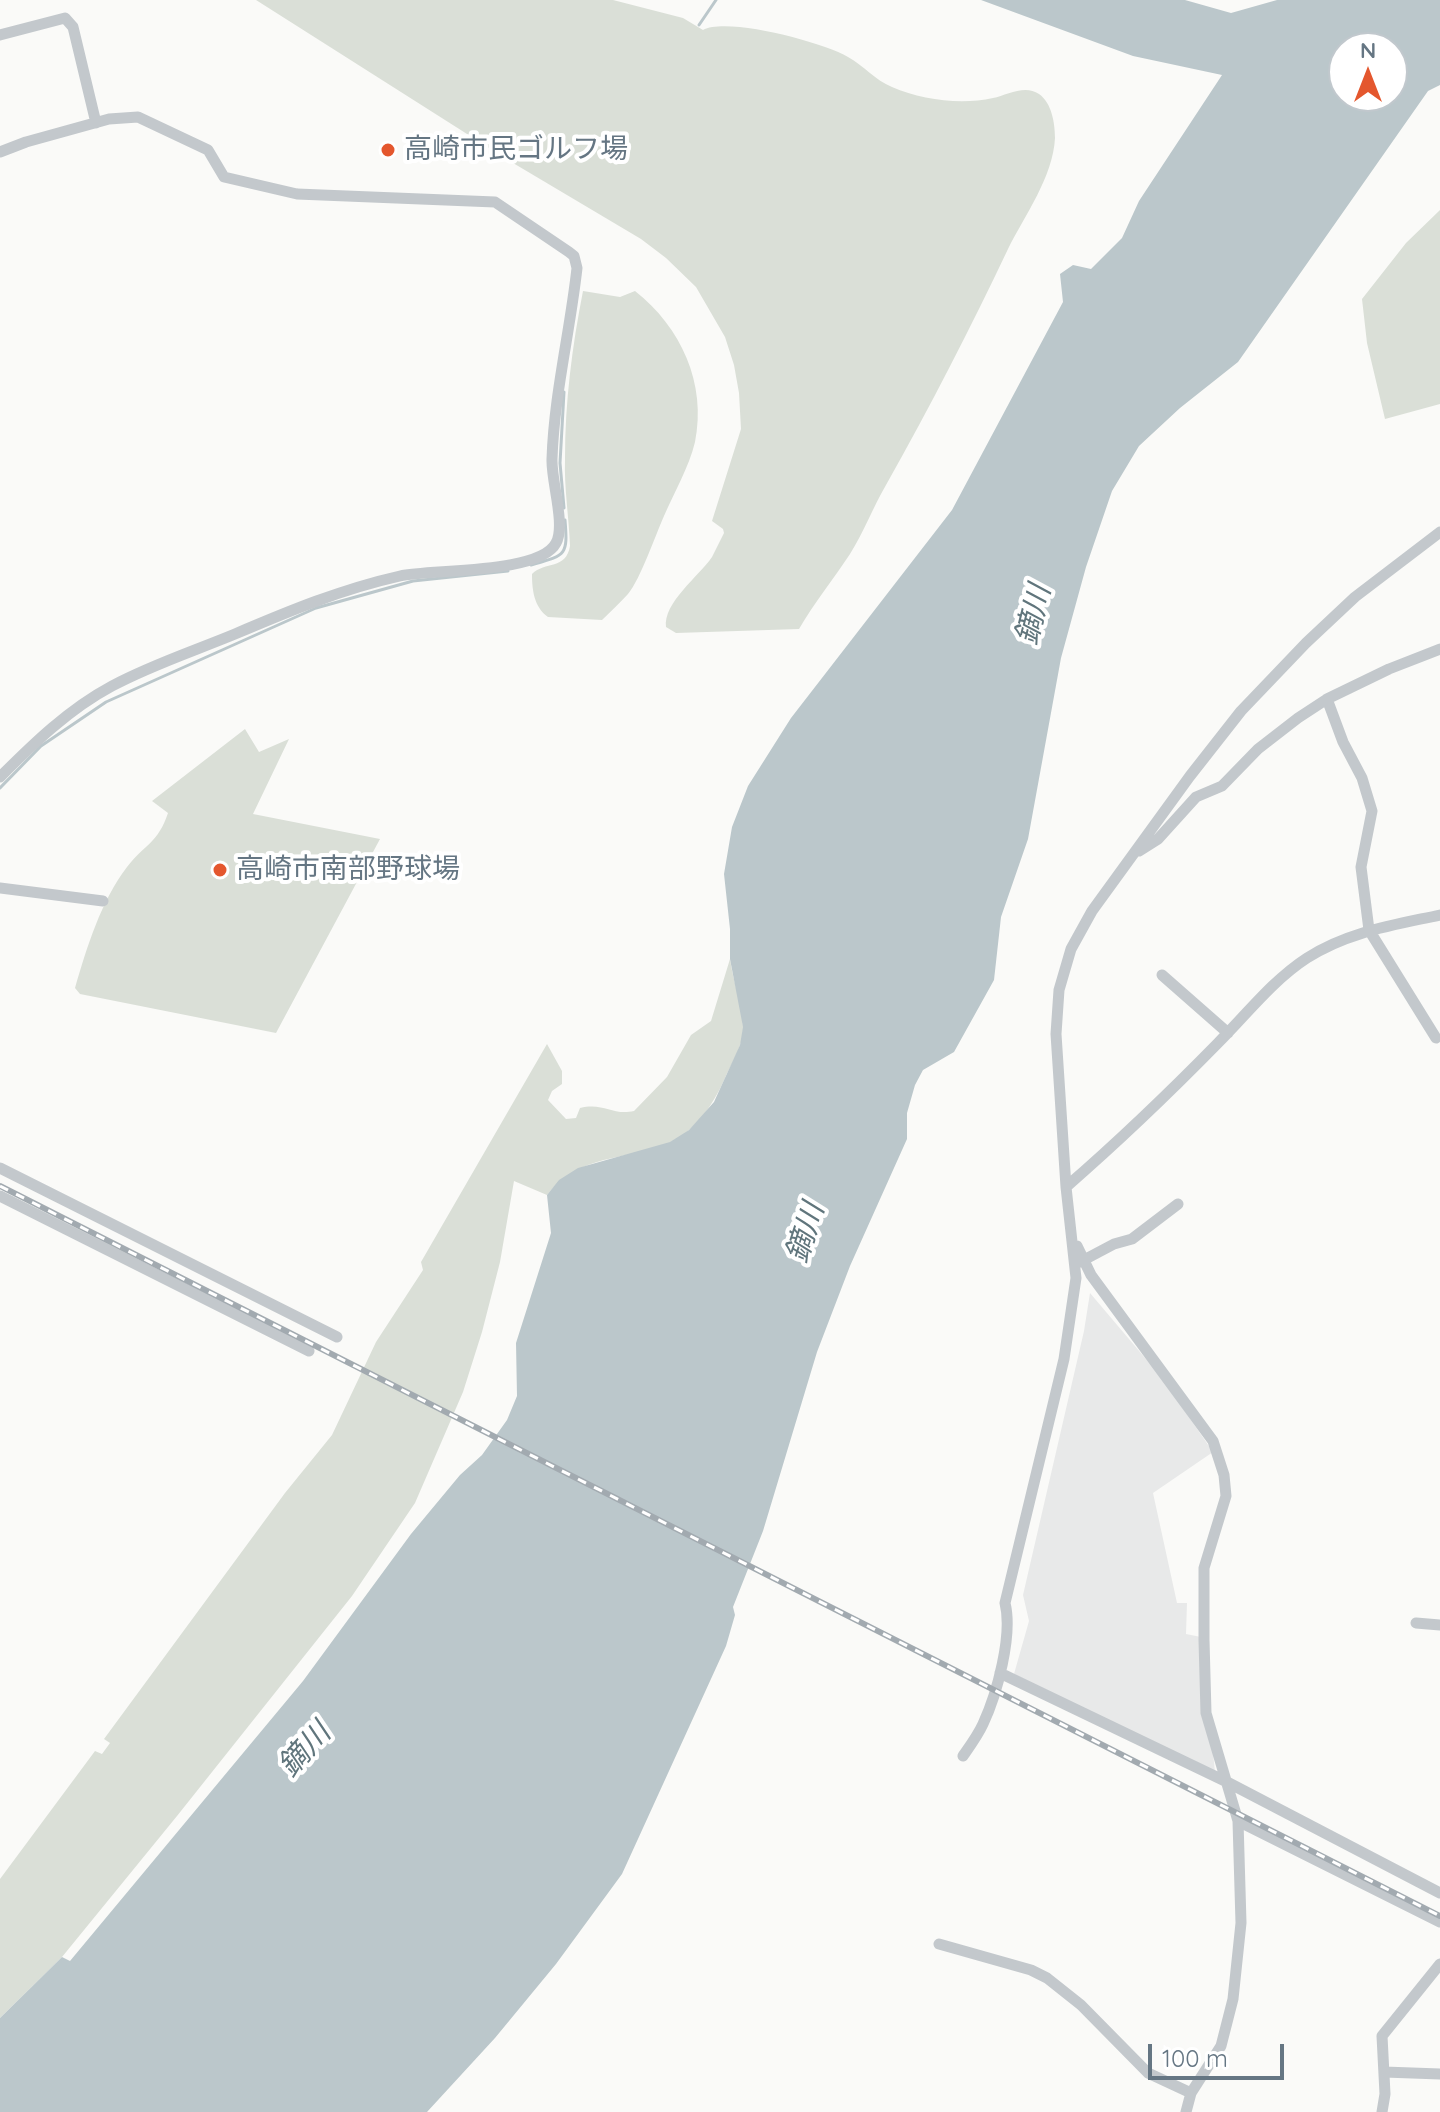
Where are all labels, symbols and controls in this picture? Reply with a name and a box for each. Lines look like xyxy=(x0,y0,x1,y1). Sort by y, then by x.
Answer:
north arrow xyxy=(1328,32,1408,112)
text: N xyxy=(1360,36,1376,64)
place label: 高崎市民ゴルフ場 xyxy=(404,133,628,167)
marker: 高崎市民ゴルフ場 xyxy=(379,141,397,159)
water label: 鏑川 xyxy=(1009,582,1059,648)
place label: 高崎市南部野球場 xyxy=(236,853,460,887)
marker: 高崎市南部野球場 xyxy=(211,861,229,879)
water label: 鏑川 xyxy=(780,1199,832,1267)
water label: 鏑川 xyxy=(272,1716,338,1784)
scale bar xyxy=(1152,2028,1288,2078)
text: 100 m xyxy=(1162,2043,1228,2073)

